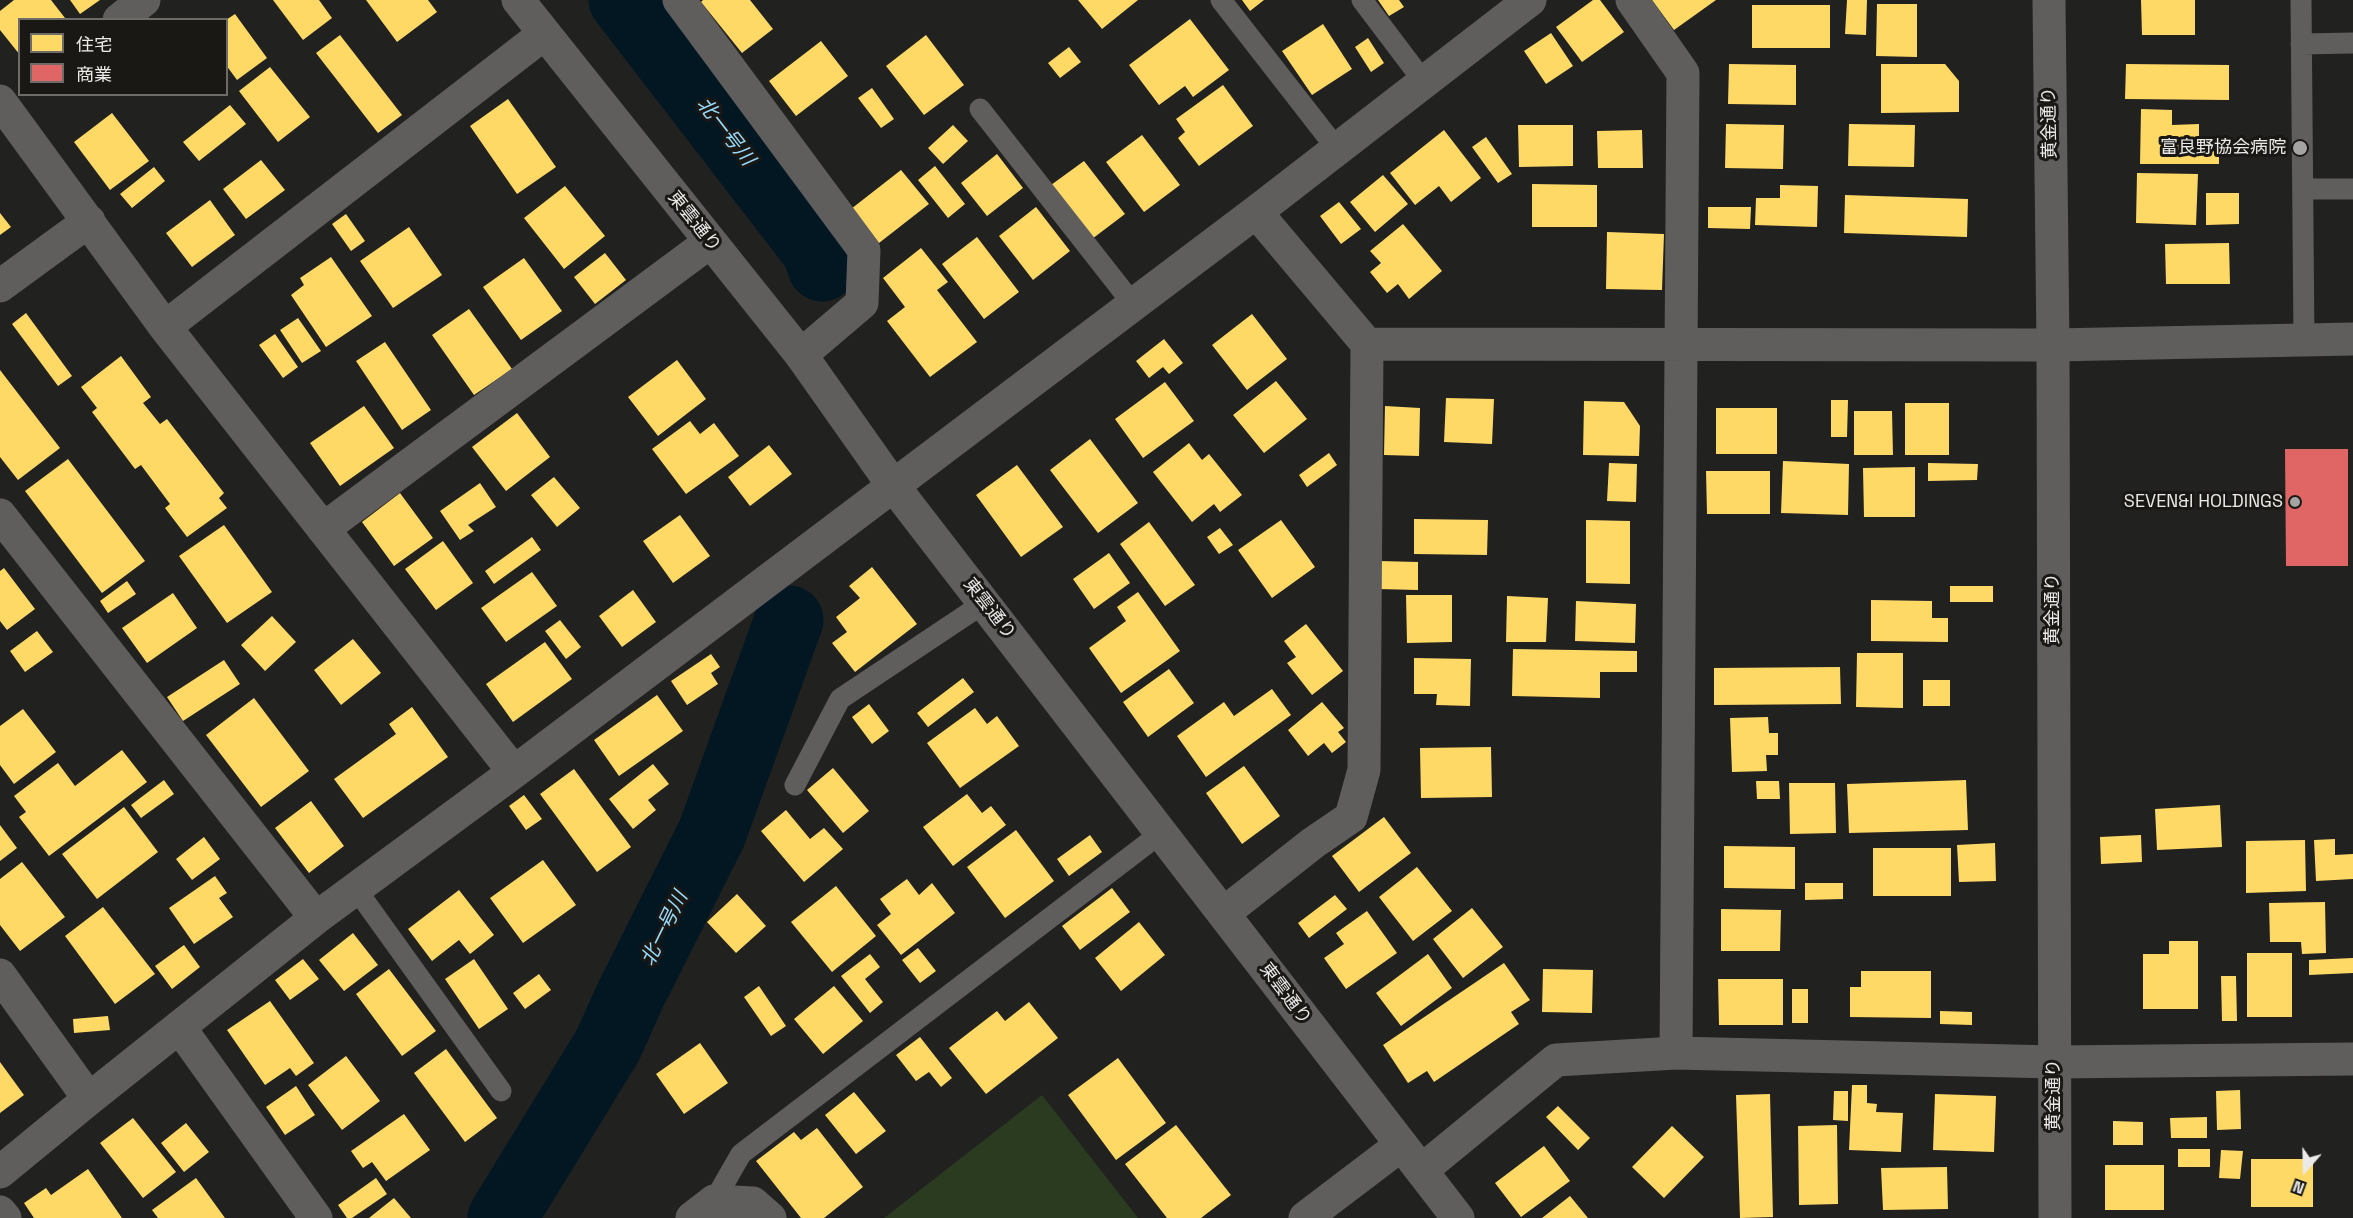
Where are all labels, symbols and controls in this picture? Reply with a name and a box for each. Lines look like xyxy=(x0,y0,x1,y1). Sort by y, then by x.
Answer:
legend xyxy=(18,18,228,96)
text: 住宅 xyxy=(76,33,112,56)
text: 商業 xyxy=(76,63,112,86)
street label: 黄金通り xyxy=(2039,87,2061,159)
water label: 北一号川 xyxy=(691,93,759,171)
place label: 富良野協会病院 xyxy=(2160,137,2286,159)
marker: 富良野協会病院 xyxy=(2291,139,2309,157)
street label: 東雲通り xyxy=(663,187,725,257)
place label: SEVEN&I HOLDINGS xyxy=(2124,491,2283,513)
marker: SEVEN&I HOLDINGS xyxy=(2288,495,2302,509)
street label: 黄金通り xyxy=(2042,573,2064,645)
street label: 東雲通り xyxy=(958,574,1020,644)
water label: 北一号川 xyxy=(637,888,693,970)
street label: 東雲通り xyxy=(1255,959,1315,1029)
street label: 黄金通り xyxy=(2043,1059,2065,1131)
north arrow xyxy=(2275,1140,2335,1200)
text: N xyxy=(2290,1176,2307,1199)

